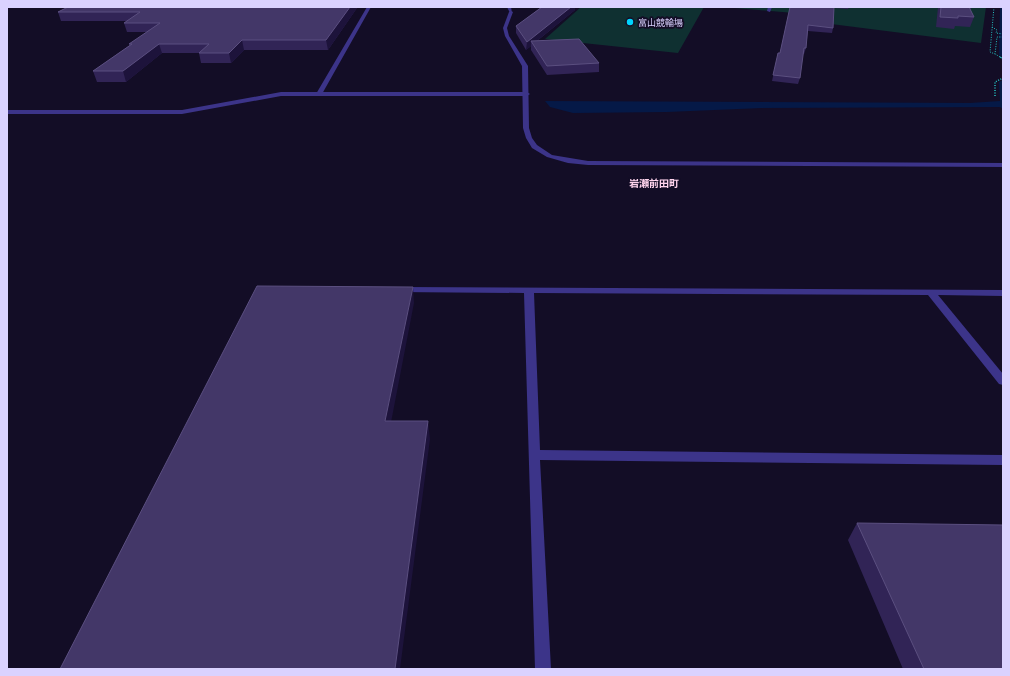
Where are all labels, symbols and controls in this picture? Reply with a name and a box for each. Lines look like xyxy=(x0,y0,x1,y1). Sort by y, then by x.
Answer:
place label: 富山競輪場 xyxy=(638,16,683,29)
marker: 富山競輪場 xyxy=(625,17,635,27)
district label: 岩瀬前田町 xyxy=(629,176,679,191)

